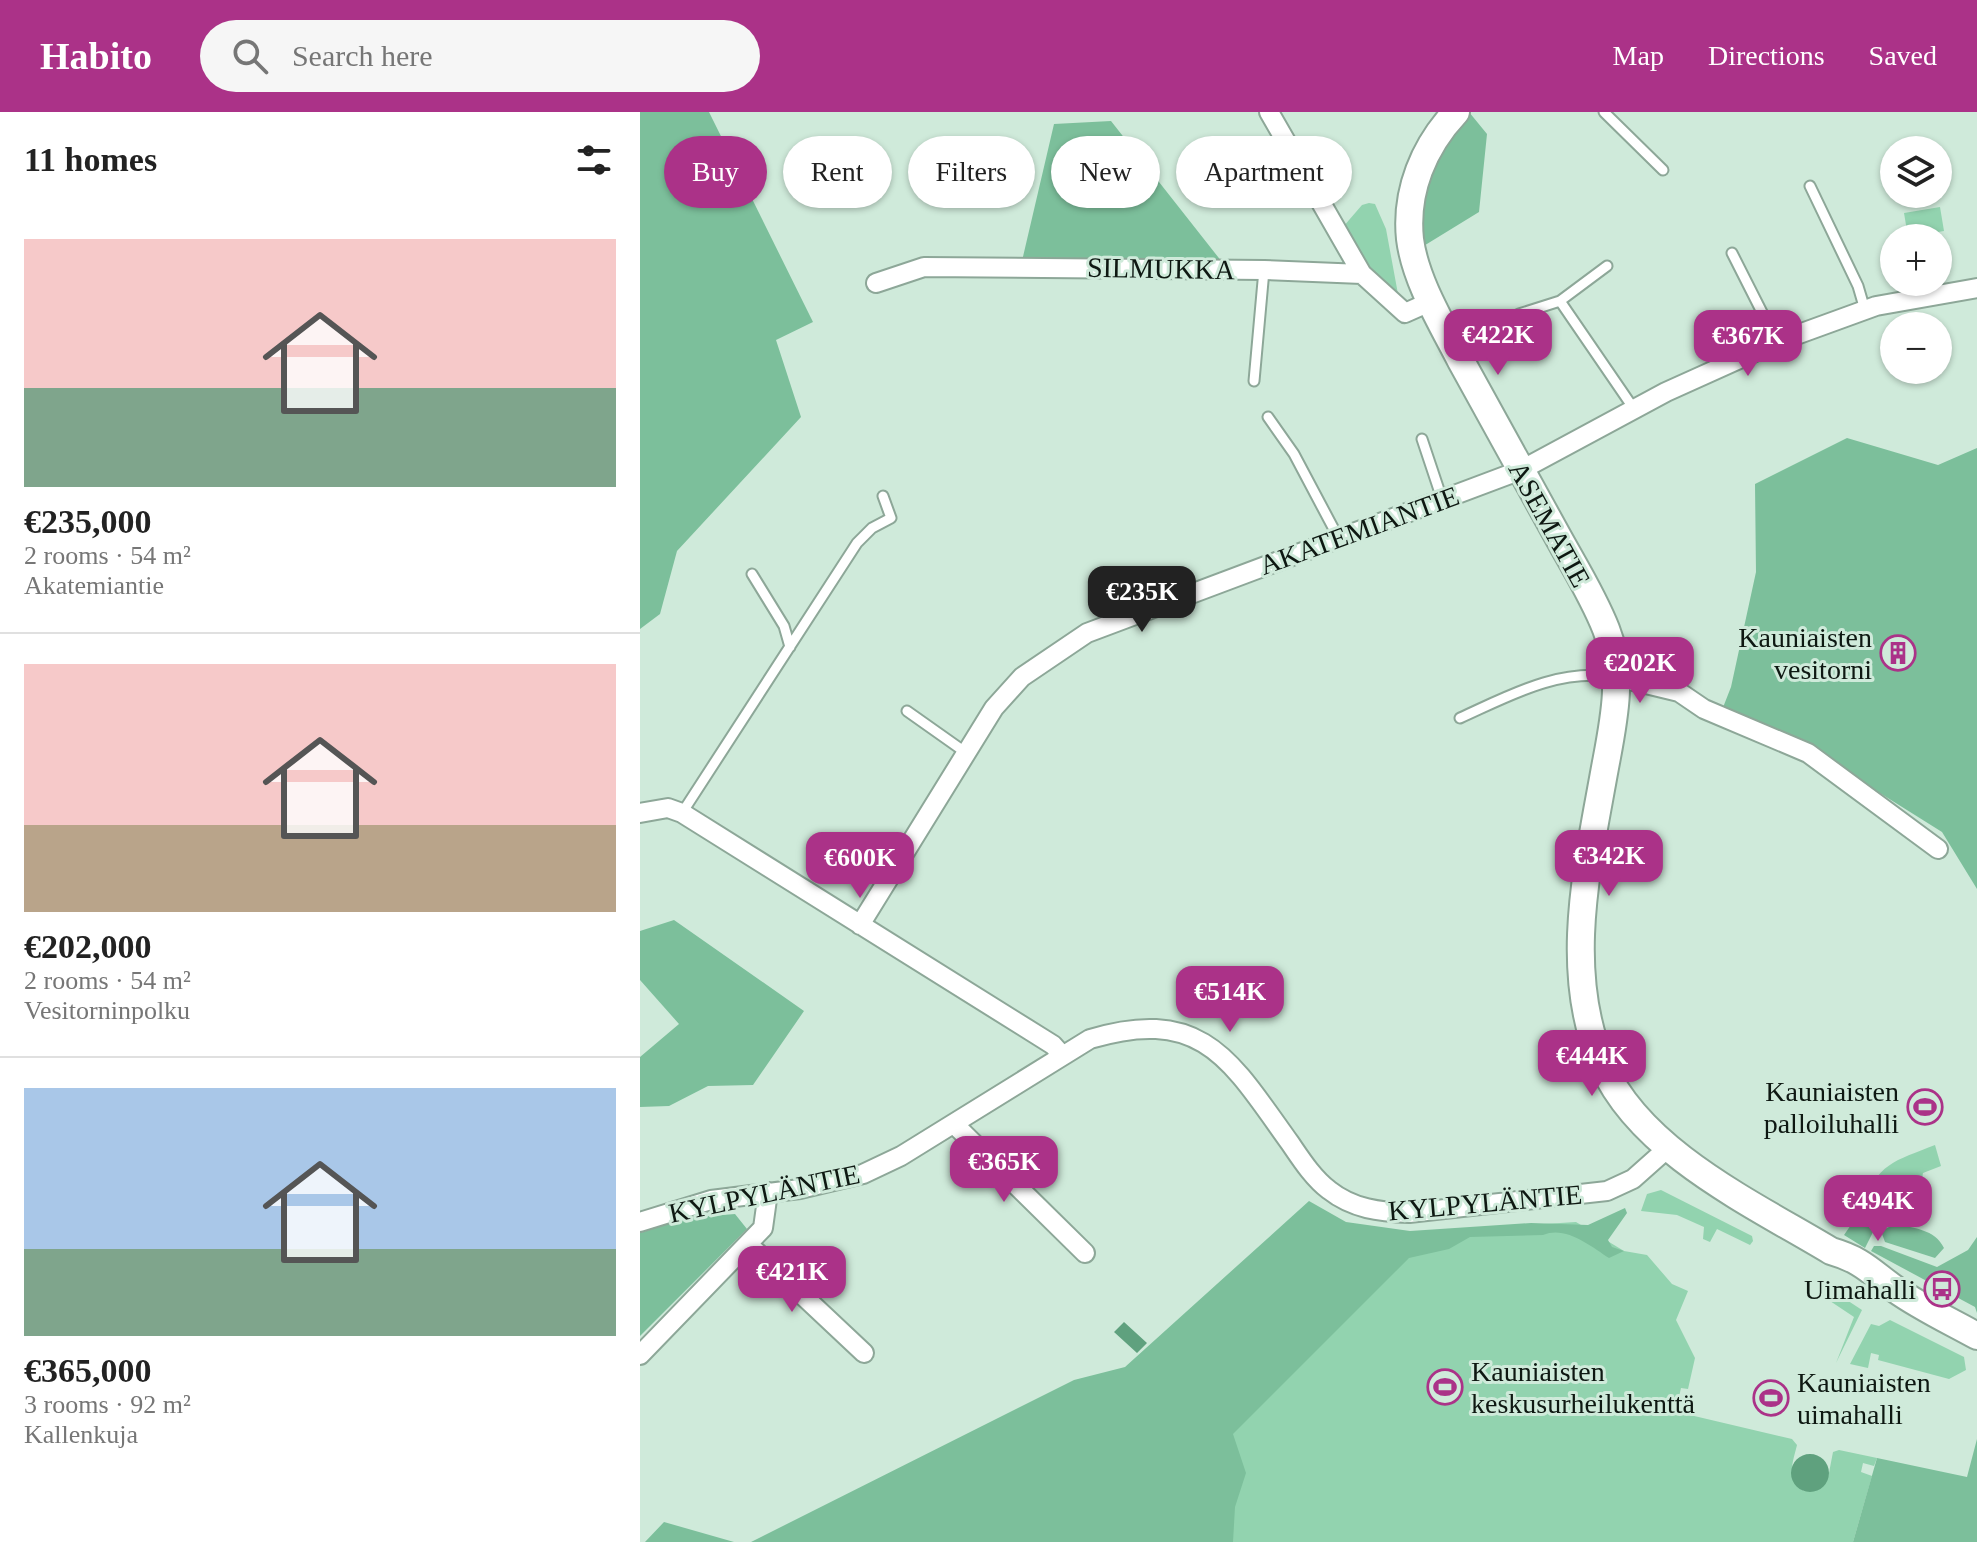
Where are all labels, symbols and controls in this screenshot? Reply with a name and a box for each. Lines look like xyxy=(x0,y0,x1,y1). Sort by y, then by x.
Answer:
search box xyxy=(200,20,760,92)
icon: search xyxy=(228,34,272,78)
text: Habito xyxy=(40,35,152,77)
text: Search here xyxy=(292,39,433,72)
text: Map xyxy=(1613,40,1664,71)
text: Directions xyxy=(1708,40,1825,71)
text: Saved xyxy=(1869,40,1937,71)
chip: Buy xyxy=(664,136,767,208)
chip: Rent xyxy=(783,136,892,208)
chip: Filters xyxy=(908,136,1035,208)
chip: New xyxy=(1051,136,1160,208)
chip: Apartment xyxy=(1176,136,1352,208)
map controls xyxy=(1880,136,1952,384)
button: layers xyxy=(1880,136,1952,208)
icon: filters xyxy=(572,138,616,182)
text: 11 homes xyxy=(24,141,157,178)
button: + xyxy=(1880,224,1952,296)
street label: SILMUKKA xyxy=(1087,252,1236,285)
icon: home xyxy=(248,291,392,435)
pin: €422K xyxy=(1442,309,1554,377)
pin: €367K xyxy=(1692,310,1804,378)
button: − xyxy=(1880,312,1952,384)
text: €422K xyxy=(1462,320,1534,349)
text: €367K xyxy=(1712,321,1784,350)
street label: ASEMATIE xyxy=(1502,456,1597,592)
street label: AKATEMIANTIE xyxy=(1255,480,1463,581)
text: €235,000 xyxy=(24,503,152,540)
text: 2 rooms · 54 m² xyxy=(24,541,191,570)
pin: €235K xyxy=(1086,566,1198,634)
text: Akatemiantie xyxy=(24,571,164,600)
text: €235K xyxy=(1106,577,1178,606)
place label: Kauniaisten vesitorni xyxy=(1738,622,1872,685)
building icon: Kauniaisten vesitorni xyxy=(1879,634,1917,672)
pin: €202K xyxy=(1584,637,1696,705)
text: €202K xyxy=(1604,648,1676,677)
icon: home xyxy=(248,716,392,860)
pin: €342K xyxy=(1553,830,1665,898)
pin: €600K xyxy=(804,832,916,900)
text: €342K xyxy=(1573,841,1645,870)
text: €600K xyxy=(824,843,896,872)
text: €202,000 xyxy=(24,928,152,965)
text: 2 rooms · 54 m² xyxy=(24,966,191,995)
pin: €514K xyxy=(1174,966,1286,1034)
text: €514K xyxy=(1194,977,1266,1006)
text: Vesitorninpolku xyxy=(24,996,190,1025)
pin: €444K xyxy=(1536,1030,1648,1098)
text: €444K xyxy=(1556,1041,1628,1070)
place label: Kauniaisten palloiluhalli xyxy=(1764,1076,1899,1139)
sports icon: Kauniaisten palloiluhalli xyxy=(1906,1088,1944,1126)
pin: €365K xyxy=(948,1136,1060,1204)
icon: home xyxy=(248,1140,392,1284)
text: €365K xyxy=(968,1147,1040,1176)
street label: KYLPYLÄNTIE xyxy=(666,1158,862,1229)
pin: €494K xyxy=(1822,1175,1934,1243)
street label: KYLPYLÄNTIE xyxy=(1387,1179,1583,1226)
text: €494K xyxy=(1842,1186,1914,1215)
pin: €421K xyxy=(736,1246,848,1314)
text: €421K xyxy=(756,1257,828,1286)
bus stop icon: Uimahalli xyxy=(1923,1270,1961,1308)
place label: Uimahalli xyxy=(1804,1274,1916,1305)
text: €365,000 xyxy=(24,1352,152,1389)
place label: Kauniaisten keskusurheilukenttä xyxy=(1471,1356,1696,1419)
place label: Kauniaisten uimahalli xyxy=(1797,1367,1931,1430)
sports icon: Kauniaisten keskusurheilukenttä xyxy=(1426,1368,1464,1406)
sports icon: Kauniaisten uimahalli xyxy=(1752,1379,1790,1417)
text: 3 rooms · 92 m² xyxy=(24,1390,191,1419)
text: Kallenkuja xyxy=(24,1420,138,1449)

